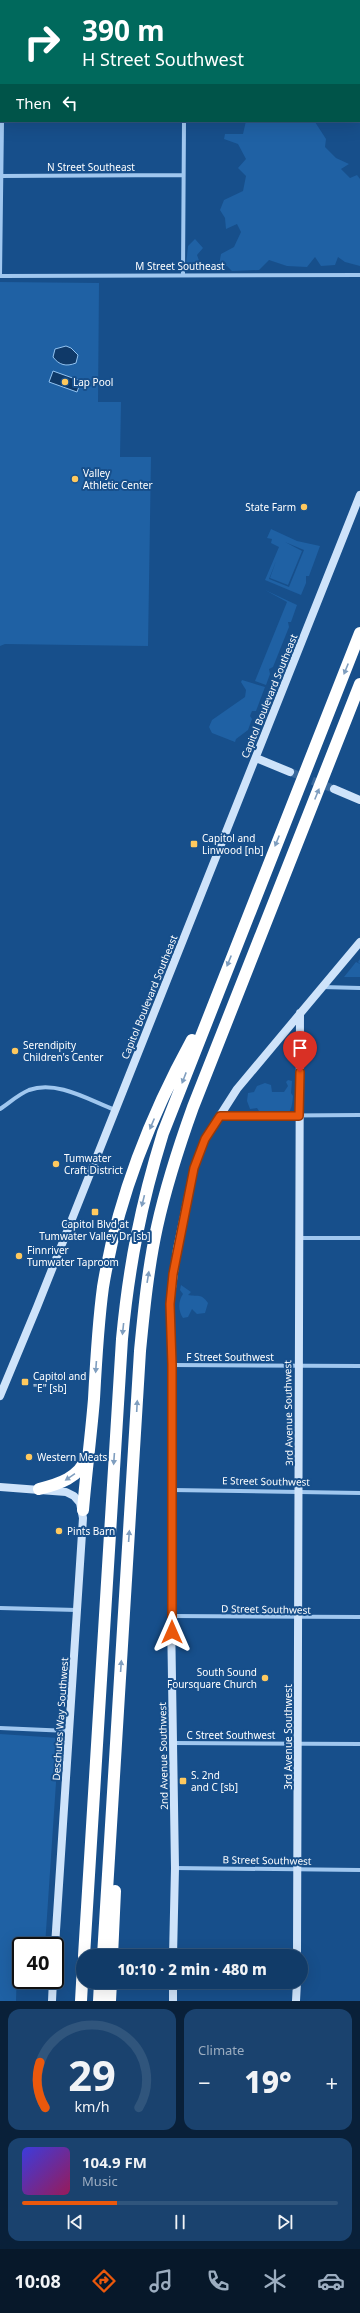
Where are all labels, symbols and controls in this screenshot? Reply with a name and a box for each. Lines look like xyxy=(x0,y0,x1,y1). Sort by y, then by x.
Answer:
text: 390 m xyxy=(82,11,165,49)
icon: right xyxy=(16,16,68,68)
text: H Street Southwest xyxy=(82,47,244,71)
icon: left xyxy=(59,92,81,114)
text: Then xyxy=(16,93,51,113)
street label: N Street Southeast xyxy=(47,160,135,174)
street label: M Street Southeast xyxy=(135,259,225,273)
place label: Lap Pool xyxy=(73,375,113,389)
marker: Lap Pool xyxy=(60,377,70,387)
place label: Valley Athletic Center xyxy=(83,466,153,492)
marker: Valley Athletic Center xyxy=(70,474,80,484)
place label: State Farm xyxy=(245,500,296,514)
marker: State Farm xyxy=(299,502,309,512)
street label: Capitol Boulevard Southeast xyxy=(238,631,301,760)
one-way arrow xyxy=(342,663,348,675)
one-way arrow xyxy=(314,787,320,799)
place label: Capitol and Linwood [nb] xyxy=(202,831,264,857)
one-way arrow xyxy=(274,835,280,847)
marker: Capitol and Linwood [nb] xyxy=(189,839,199,849)
street label: Capitol Boulevard Southeast xyxy=(118,932,181,1061)
one-way arrow xyxy=(226,956,232,968)
pin xyxy=(283,1031,317,1072)
icon: arrive xyxy=(289,1037,311,1059)
place label: Serendipity Children's Center xyxy=(23,1038,103,1064)
marker: Serendipity Children's Center xyxy=(10,1046,20,1056)
one-way arrow xyxy=(181,1072,187,1084)
one-way arrow xyxy=(149,1119,155,1131)
place label: Tumwater Craft District xyxy=(64,1151,123,1177)
marker: Tumwater Craft District xyxy=(51,1159,61,1169)
one-way arrow xyxy=(140,1195,146,1207)
marker: Capitol Blvd at Tumwater Valley Dr [sb] xyxy=(90,1207,100,1217)
place label: Capitol Blvd at Tumwater Valley Dr [sb] xyxy=(39,1217,151,1243)
place label: Finnriver Tumwater Taproom xyxy=(27,1243,119,1269)
marker: Finnriver Tumwater Taproom xyxy=(14,1251,24,1261)
one-way arrow xyxy=(145,1271,151,1283)
one-way arrow xyxy=(119,1323,126,1335)
street label: F Street Southwest xyxy=(186,1350,274,1364)
street label: 3rd Avenue Southwest xyxy=(280,1360,296,1466)
one-way arrow xyxy=(92,1361,99,1373)
place label: Capitol and "E" [sb] xyxy=(33,1369,86,1395)
marker: Capitol and "E" [sb] xyxy=(20,1377,30,1387)
one-way arrow xyxy=(133,1400,140,1412)
place label: Western Meats xyxy=(37,1450,108,1464)
marker: Western Meats xyxy=(24,1452,34,1462)
one-way arrow xyxy=(111,1453,118,1465)
one-way arrow xyxy=(65,1473,75,1481)
street label: E Street Southwest xyxy=(222,1473,311,1489)
place label: Pints Barn xyxy=(67,1524,115,1538)
marker: Pints Barn xyxy=(54,1526,64,1536)
one-way arrow xyxy=(126,1529,132,1542)
street label: D Street Southwest xyxy=(221,1601,311,1617)
position arrow xyxy=(151,1611,193,1653)
street label: Deschutes Way Southwest xyxy=(49,1657,71,1781)
one-way arrow xyxy=(117,1660,124,1672)
place label: South Sound Foursquare Church xyxy=(167,1665,257,1691)
marker: South Sound Foursquare Church xyxy=(260,1673,270,1683)
street label: 3rd Avenue Southwest xyxy=(281,1684,295,1790)
street label: 2nd Avenue Southwest xyxy=(155,1702,171,1810)
street label: C Street Southwest xyxy=(187,1728,276,1742)
place label: S. 2nd and C [sb] xyxy=(191,1768,238,1794)
marker: S. 2nd and C [sb] xyxy=(178,1776,188,1786)
street label: B Street Southwest xyxy=(222,1852,312,1868)
speed limit sign: 40 xyxy=(12,1937,64,1989)
text: 10:10 · 2 min · 480 m xyxy=(117,1959,267,1979)
text: Climate xyxy=(198,2041,244,2059)
text: 29 xyxy=(68,2046,116,2102)
text: 19° xyxy=(244,2061,292,2102)
text: − xyxy=(198,2067,211,2097)
text: + xyxy=(325,2067,338,2097)
text: km/h xyxy=(74,2096,110,2115)
text: 104.9 FM xyxy=(82,2152,147,2172)
text: Music xyxy=(82,2172,118,2190)
icon: previous xyxy=(64,2211,86,2233)
icon: pause xyxy=(169,2211,191,2233)
icon: next xyxy=(274,2211,296,2233)
icon: directions xyxy=(90,2267,118,2295)
icon: music xyxy=(147,2267,175,2295)
icon: phone xyxy=(204,2267,232,2295)
icon: climate xyxy=(261,2267,289,2295)
icon: car xyxy=(317,2267,345,2295)
text: 10:08 xyxy=(14,2269,61,2293)

